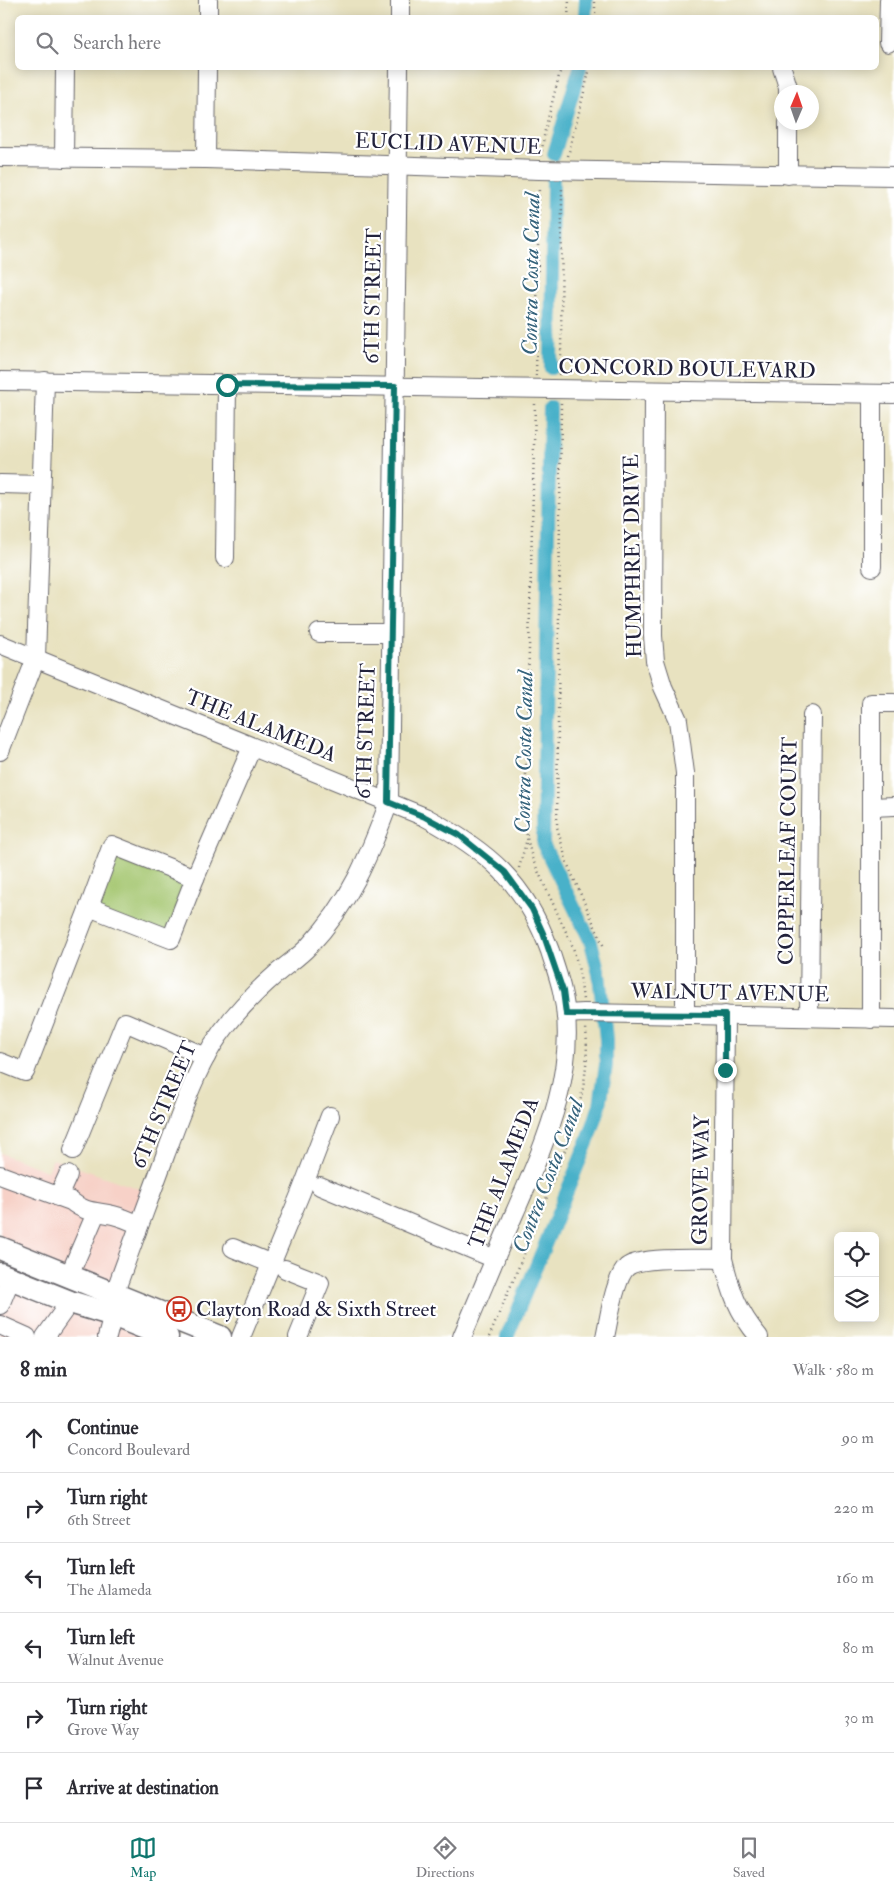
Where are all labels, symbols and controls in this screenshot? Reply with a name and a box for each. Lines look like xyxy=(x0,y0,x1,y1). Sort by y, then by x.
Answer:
search box xyxy=(15,15,879,70)
icon: search xyxy=(33,29,61,57)
text: Search here xyxy=(73,31,161,55)
north arrow xyxy=(774,85,819,130)
street label: EUCLID AVENUE xyxy=(354,127,542,161)
water label: Contra Costa Canal xyxy=(516,191,546,356)
street label: 6TH STREET xyxy=(358,227,388,364)
street label: CONCORD BOULEVARD xyxy=(558,353,816,385)
route start xyxy=(216,374,239,397)
street label: HUMPHREY DRIVE xyxy=(618,454,648,658)
street label: 6TH STREET xyxy=(350,662,382,799)
water label: Contra Costa Canal xyxy=(509,669,539,834)
street label: THE ALAMEDA xyxy=(182,683,340,769)
street label: COPPERLEAF COURT xyxy=(773,736,803,965)
street label: WALNUT AVENUE xyxy=(629,978,830,1008)
street label: 6TH STREET xyxy=(125,1037,203,1173)
route end xyxy=(714,1059,737,1082)
street label: THE ALAMEDA xyxy=(463,1093,545,1253)
water label: Contra Costa Canal xyxy=(506,1093,591,1257)
street label: GROVE WAY xyxy=(686,1114,716,1245)
map controls xyxy=(834,1232,879,1322)
button: locate xyxy=(834,1232,879,1277)
button: layers xyxy=(834,1277,879,1322)
bus stop icon: Clayton Road & Sixth Street xyxy=(166,1296,192,1322)
place label: Clayton Road & Sixth Street xyxy=(196,1296,436,1323)
text: 8 min xyxy=(20,1356,67,1383)
text: Walk · 580 m xyxy=(792,1360,874,1380)
text: Continue xyxy=(67,1416,138,1440)
icon: ahead xyxy=(20,1424,48,1452)
text: 90 m xyxy=(842,1428,874,1448)
text: Concord Boulevard xyxy=(67,1440,190,1460)
text: Turn right xyxy=(67,1486,147,1510)
icon: right xyxy=(20,1494,48,1522)
text: 220 m xyxy=(834,1498,874,1518)
text: 6th Street xyxy=(67,1510,131,1530)
text: Turn left xyxy=(67,1556,135,1580)
icon: left xyxy=(20,1564,48,1592)
text: 160 m xyxy=(836,1568,874,1588)
text: The Alameda xyxy=(67,1580,152,1600)
text: Turn left xyxy=(67,1626,135,1650)
icon: left xyxy=(20,1634,48,1662)
text: 80 m xyxy=(843,1638,874,1658)
text: Walnut Avenue xyxy=(67,1650,164,1670)
text: Turn right xyxy=(67,1696,147,1720)
icon: right xyxy=(20,1704,48,1732)
text: 30 m xyxy=(844,1708,874,1728)
text: Grove Way xyxy=(67,1720,139,1740)
icon: arrive xyxy=(20,1774,48,1802)
text: Arrive at destination xyxy=(67,1776,219,1800)
tab: Map xyxy=(129,1834,157,1881)
tab: Directions xyxy=(416,1834,474,1881)
tab: Saved xyxy=(733,1834,765,1881)

